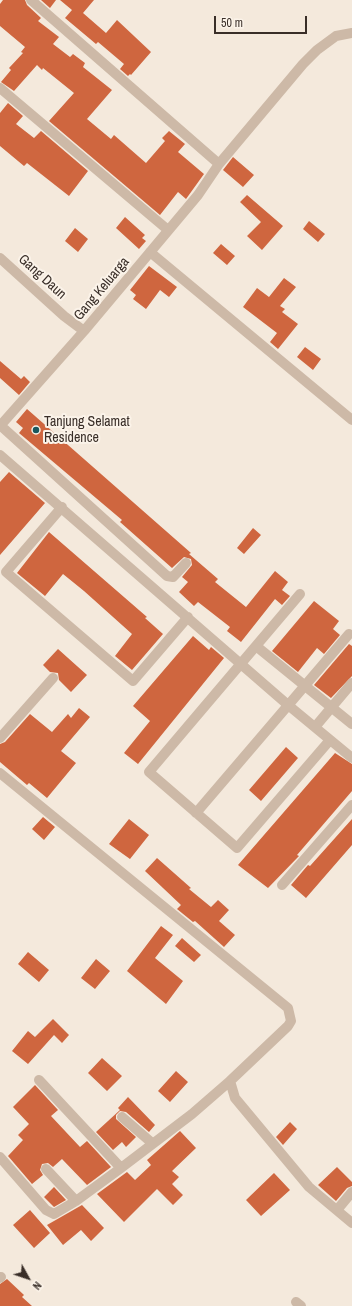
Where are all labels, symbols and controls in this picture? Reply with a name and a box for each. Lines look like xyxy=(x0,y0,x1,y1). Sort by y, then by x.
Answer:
scale bar xyxy=(216,8,309,34)
text: 50 m xyxy=(221,15,243,31)
street label: Gang Daun xyxy=(15,251,69,303)
street label: Gang Keluarga xyxy=(71,254,133,324)
place label: Tanjung Selamat Residence xyxy=(44,414,130,446)
marker: Tanjung Selamat Residence xyxy=(31,425,41,435)
north arrow xyxy=(8,1258,48,1298)
text: N xyxy=(30,1279,45,1293)

